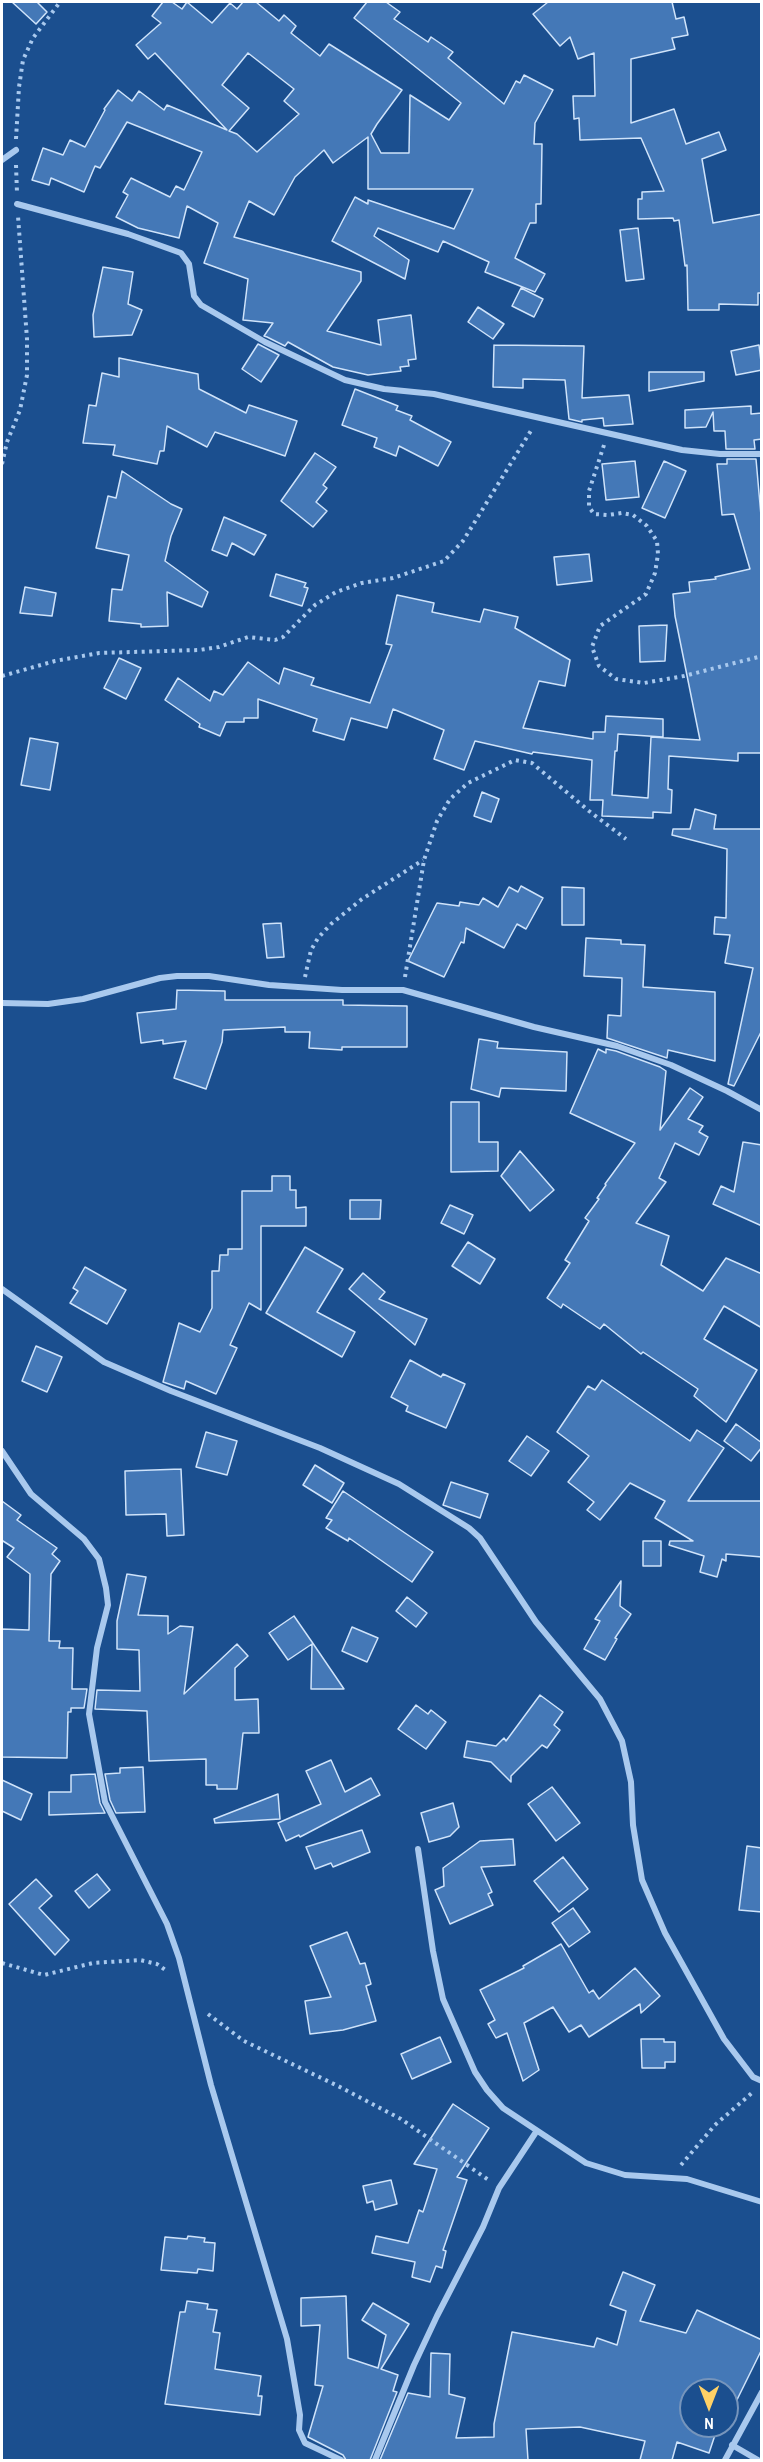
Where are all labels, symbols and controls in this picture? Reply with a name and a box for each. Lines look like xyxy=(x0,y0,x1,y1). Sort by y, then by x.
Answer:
north arrow xyxy=(679,2378,739,2438)
text: N xyxy=(704,2413,714,2435)

